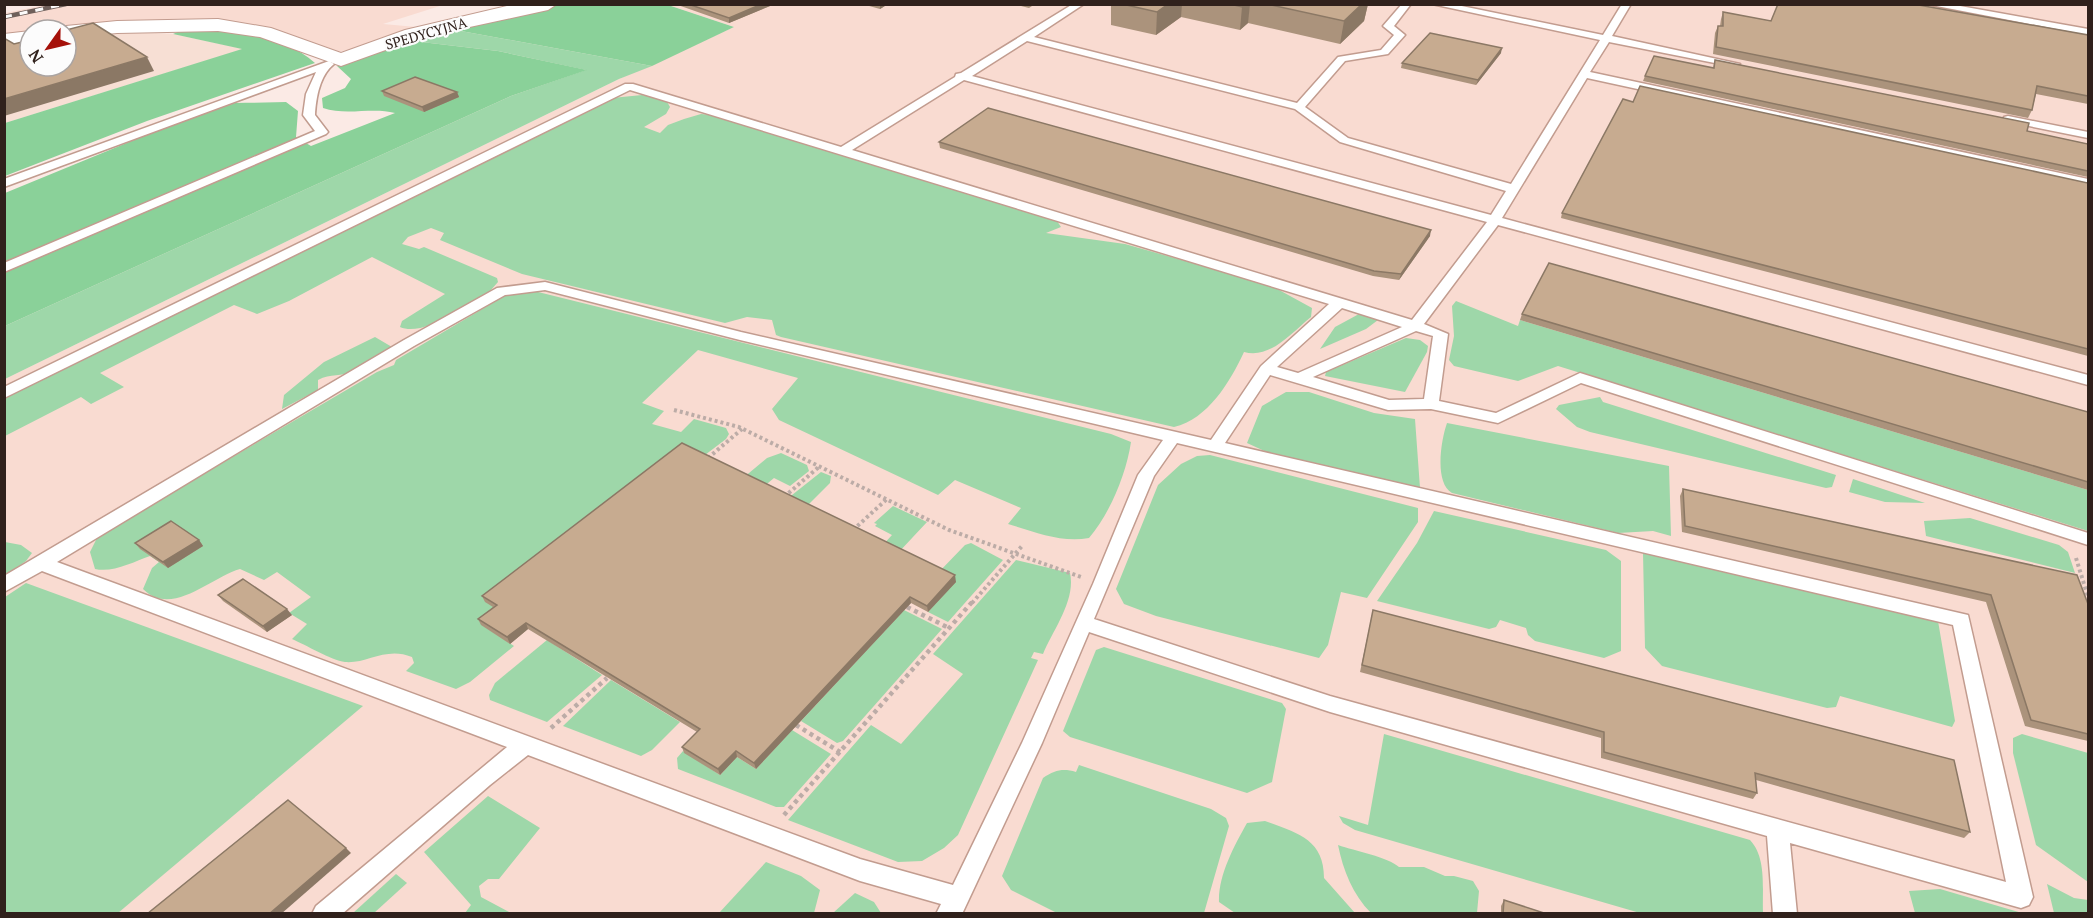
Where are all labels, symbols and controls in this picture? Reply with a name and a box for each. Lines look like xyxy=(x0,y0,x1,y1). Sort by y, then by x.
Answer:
street label: SPEDYCYJNA xyxy=(383,12,469,54)
north arrow xyxy=(18,18,78,78)
text: N xyxy=(23,45,48,68)

